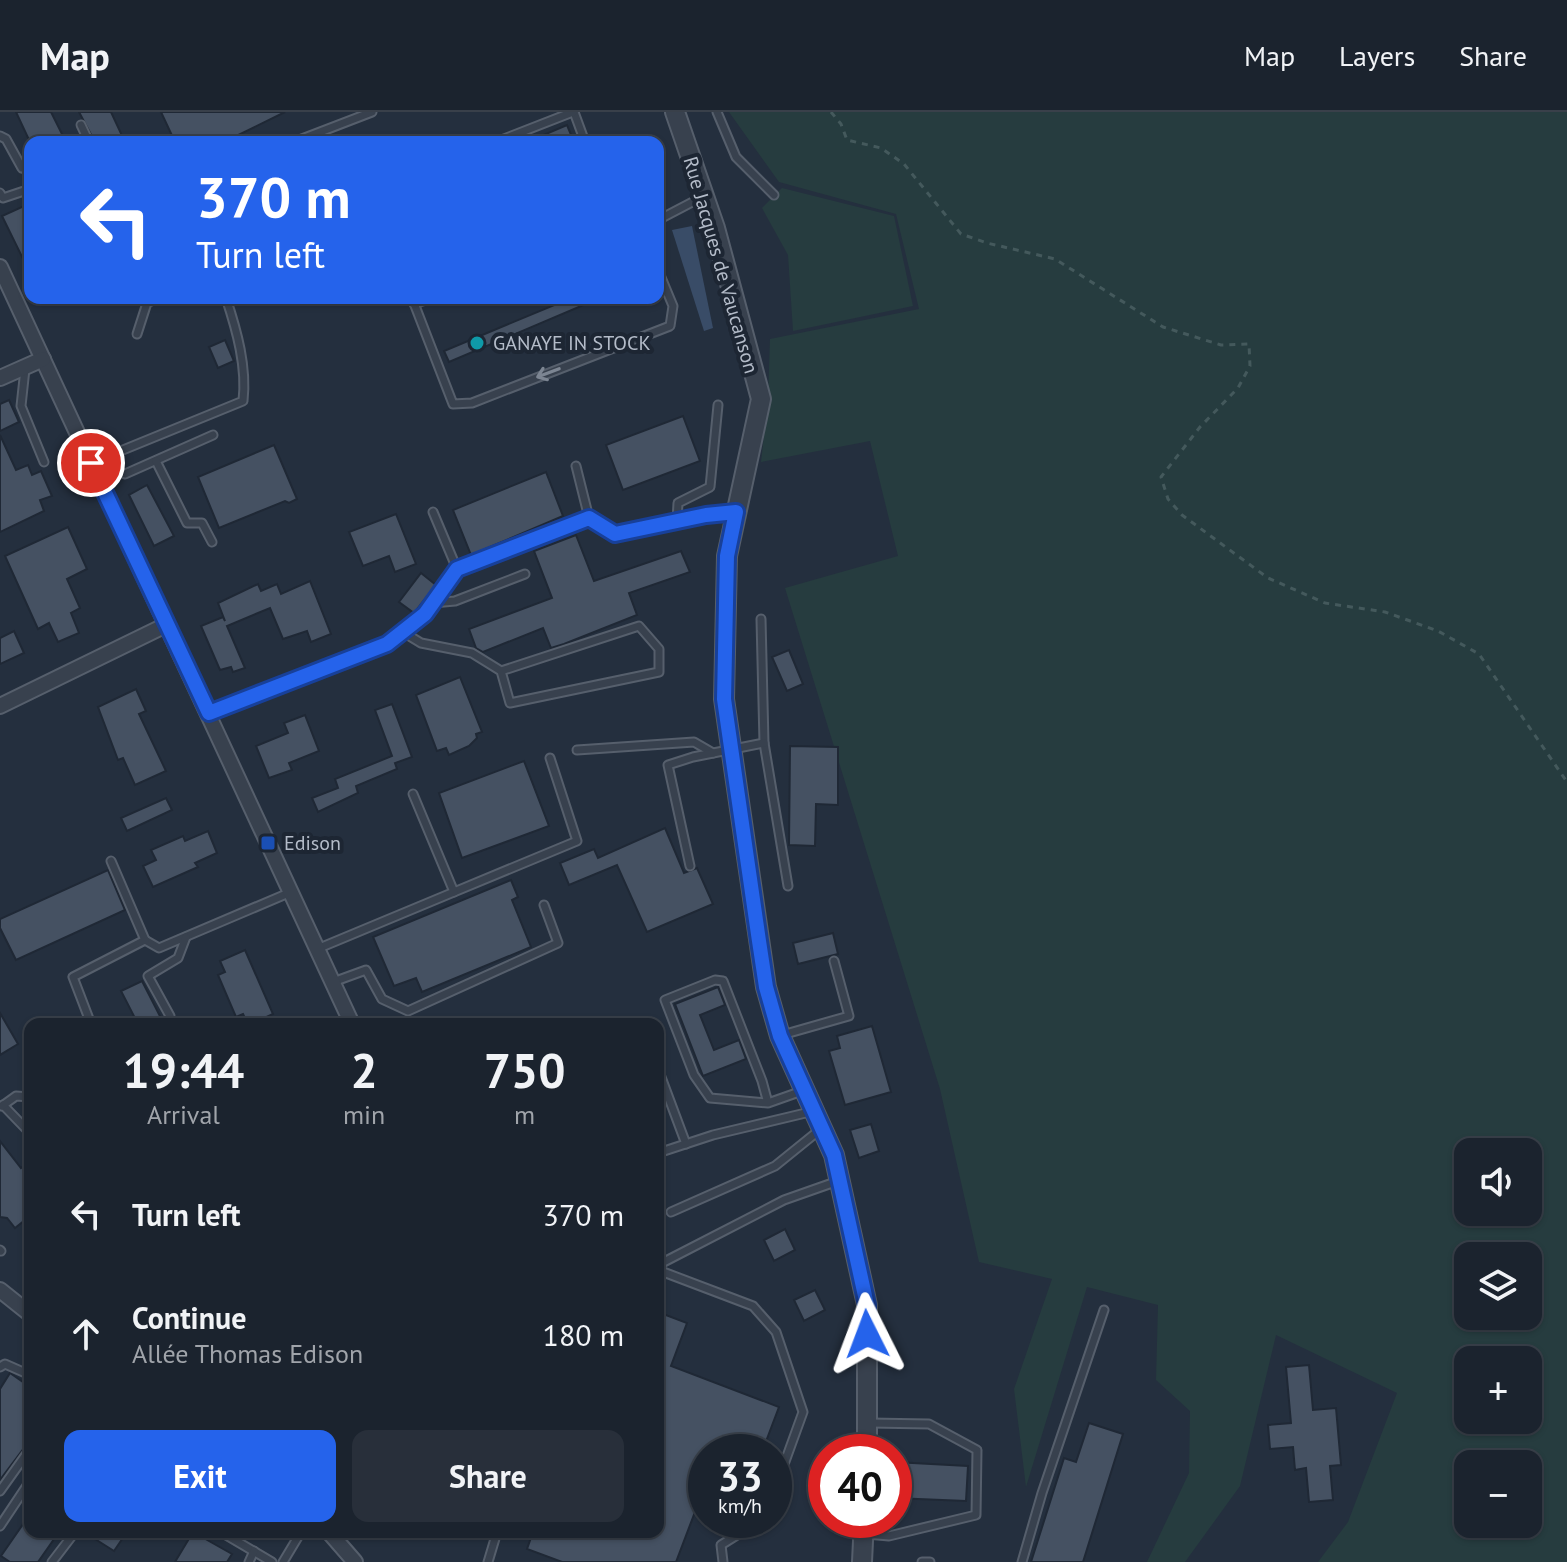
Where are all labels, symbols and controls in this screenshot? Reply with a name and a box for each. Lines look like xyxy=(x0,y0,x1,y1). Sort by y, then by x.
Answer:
text: Map xyxy=(40,31,110,80)
text: Map xyxy=(1244,37,1295,74)
text: Layers xyxy=(1339,37,1415,74)
text: Share xyxy=(1459,37,1527,74)
street label: Rue Jacques de Vaucanson xyxy=(678,154,764,376)
text: 370 m xyxy=(196,161,351,233)
icon: left xyxy=(64,168,168,272)
text: Turn left xyxy=(196,231,325,278)
place label: GANAYE IN STOCK xyxy=(493,330,651,356)
marker: GANAYE IN STOCK xyxy=(468,334,486,352)
one-way arrow xyxy=(536,367,561,381)
pin xyxy=(57,429,125,497)
icon: arrive xyxy=(69,441,113,485)
place label: Edison xyxy=(284,830,341,856)
marker: Edison xyxy=(259,834,277,852)
text: 19:44 xyxy=(123,1039,244,1101)
text: 2 xyxy=(350,1039,378,1101)
text: 750 xyxy=(484,1039,565,1101)
text: Arrival xyxy=(147,1098,220,1131)
text: min xyxy=(343,1098,385,1131)
text: m xyxy=(514,1098,535,1131)
map controls xyxy=(1454,1138,1542,1538)
button: sound xyxy=(1454,1138,1542,1226)
icon: left xyxy=(64,1192,108,1236)
text: Turn left xyxy=(132,1195,240,1234)
text: 370 m xyxy=(543,1195,624,1234)
button: layers xyxy=(1454,1242,1542,1330)
position arrow xyxy=(825,1292,909,1376)
text: Continue xyxy=(132,1298,246,1337)
icon: ahead xyxy=(64,1312,108,1356)
text: 180 m xyxy=(543,1315,624,1354)
text: Allée Thomas Edison xyxy=(132,1337,363,1370)
button: + xyxy=(1454,1346,1542,1434)
button: Exit xyxy=(64,1430,336,1522)
button: Share xyxy=(352,1430,624,1522)
speed limit sign: 40 xyxy=(808,1434,912,1538)
text: 33 xyxy=(717,1450,763,1502)
button: − xyxy=(1454,1450,1542,1538)
text: km/h xyxy=(718,1493,762,1519)

